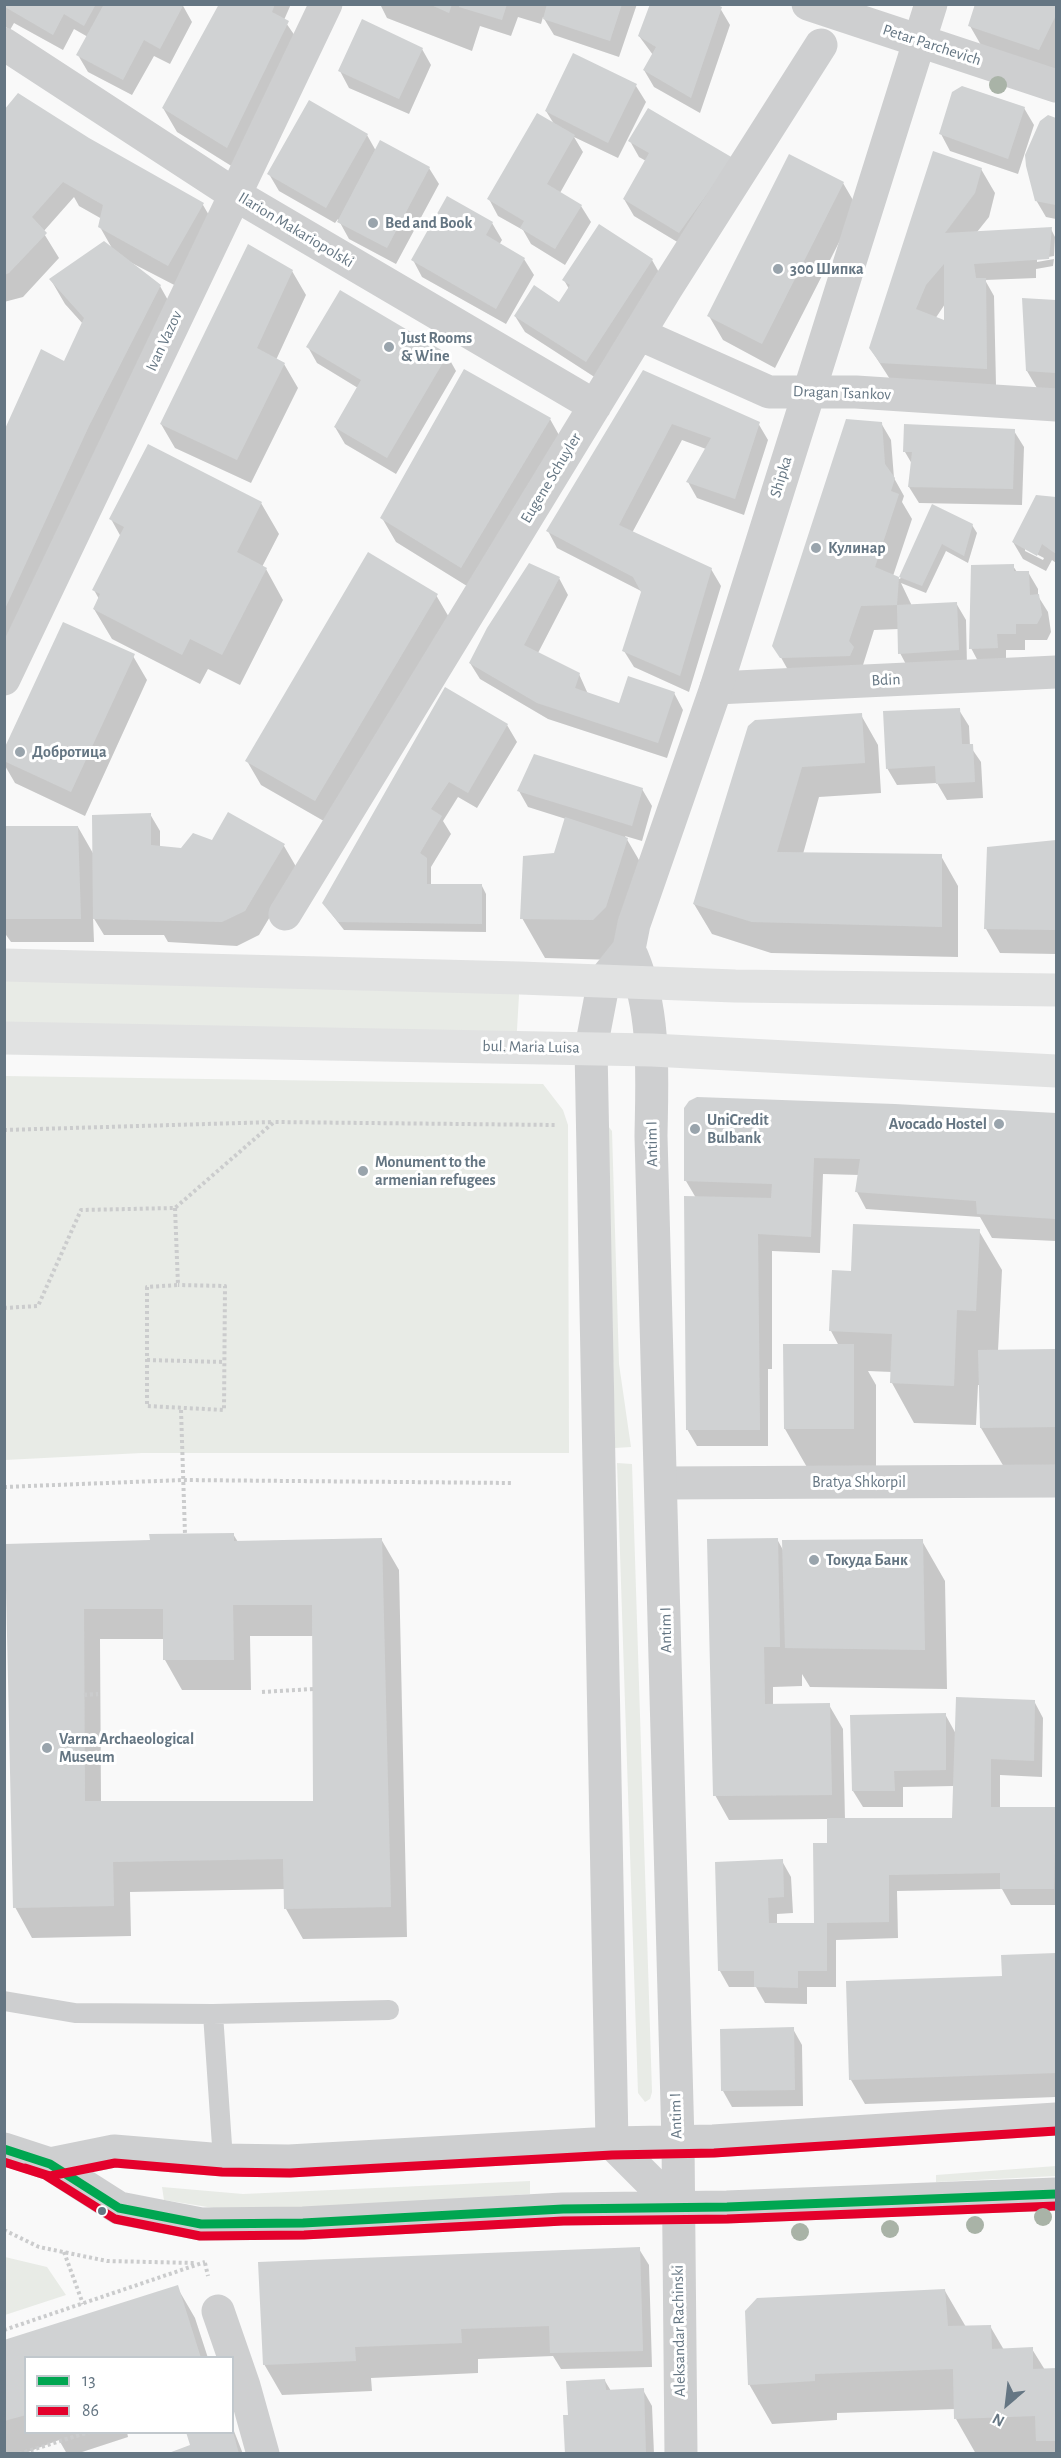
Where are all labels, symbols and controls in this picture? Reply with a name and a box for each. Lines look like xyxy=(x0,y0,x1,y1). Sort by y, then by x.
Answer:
street label: Petar Parchevich xyxy=(880,20,984,70)
street label: Ilarion Makariopolski xyxy=(235,188,357,272)
place label: Bed and Book xyxy=(385,213,472,233)
marker: Bed and Book xyxy=(366,216,380,230)
place label: 300 Шипка xyxy=(790,259,864,279)
marker: 300 Шипка xyxy=(771,262,785,276)
street label: Ivan Vazov xyxy=(142,308,186,374)
place label: Just Rooms & Wine xyxy=(401,328,472,366)
marker: Just Rooms & Wine xyxy=(382,340,396,354)
street label: Dragan Tsankov xyxy=(793,382,891,404)
street label: Eugene Schuyler xyxy=(517,429,585,527)
street label: Shipka xyxy=(766,454,796,500)
place label: Кулинар xyxy=(828,538,886,558)
marker: Кулинар xyxy=(809,541,823,555)
street label: Bdin xyxy=(871,670,901,690)
place label: Добротица xyxy=(32,742,107,762)
marker: Добротица xyxy=(13,745,27,759)
street label: bul. Maria Luisa xyxy=(482,1037,580,1057)
place label: UniCredit Bulbank xyxy=(707,1110,769,1148)
place label: Avocado Hostel xyxy=(889,1114,987,1134)
marker: Avocado Hostel xyxy=(992,1117,1006,1131)
street label: Antim I xyxy=(642,1121,662,1167)
marker: UniCredit Bulbank xyxy=(688,1122,702,1136)
place label: Monument to the armenian refugees xyxy=(375,1152,496,1190)
marker: Monument to the armenian refugees xyxy=(356,1164,370,1178)
street label: Bratya Shkorpil xyxy=(812,1472,906,1492)
place label: Токуда Банк xyxy=(826,1550,908,1570)
marker: Токуда Банк xyxy=(807,1553,821,1567)
street label: Antim I xyxy=(656,1607,676,1653)
place label: Varna Archaeological Museum xyxy=(59,1729,194,1767)
marker: Varna Archaeological Museum xyxy=(40,1741,54,1755)
street label: Antim I xyxy=(666,2093,686,2139)
unlabelled marker xyxy=(96,2205,108,2217)
street label: Aleksandar Rachinski xyxy=(668,2265,690,2397)
legend xyxy=(24,2356,234,2434)
text: 13 xyxy=(82,2372,96,2390)
north arrow xyxy=(977,2374,1037,2434)
text: 86 xyxy=(82,2402,99,2420)
text: N xyxy=(990,2410,1007,2430)

